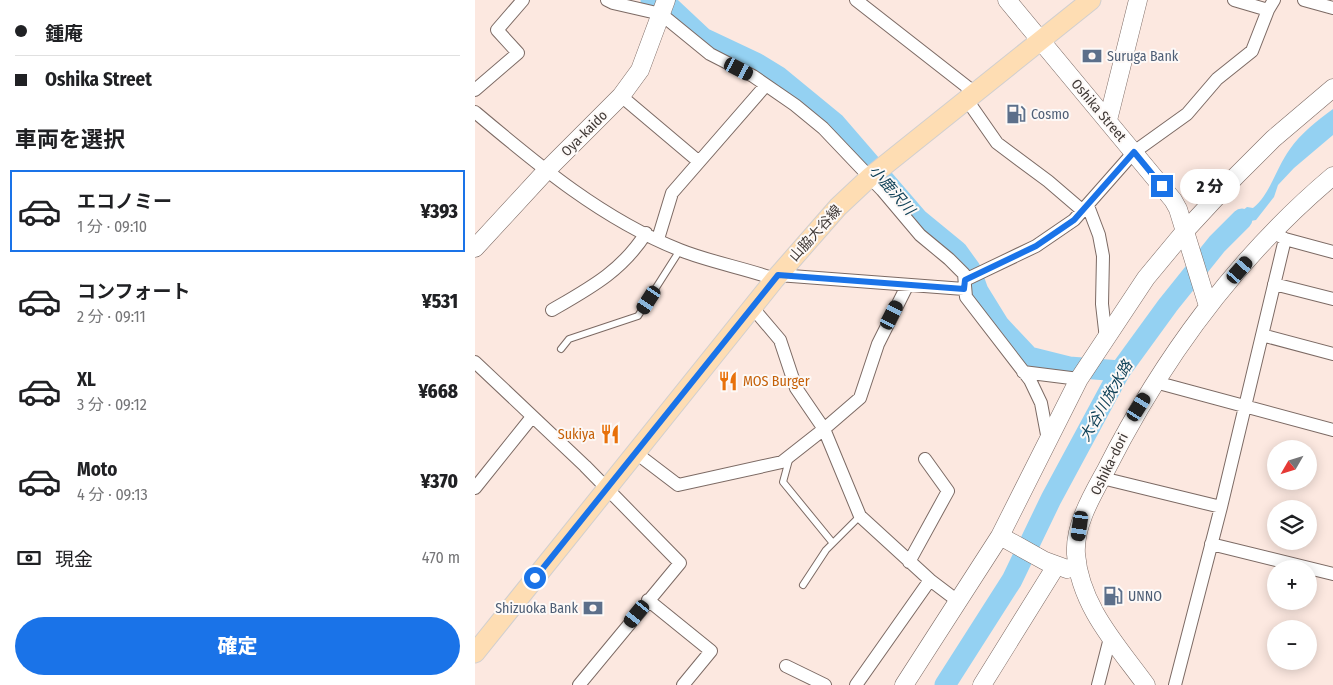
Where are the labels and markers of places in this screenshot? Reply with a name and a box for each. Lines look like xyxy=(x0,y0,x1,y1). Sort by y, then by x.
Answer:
bank icon: Suruga Bank xyxy=(1081,45,1103,67)
place label: Suruga Bank xyxy=(1107,48,1179,65)
fuel station icon: Cosmo xyxy=(1005,103,1027,125)
place label: Cosmo xyxy=(1031,106,1069,123)
restaurant icon: MOS Burger xyxy=(717,370,739,392)
place label: MOS Burger xyxy=(743,373,810,390)
restaurant icon: Sukiya xyxy=(599,423,621,445)
place label: Sukiya xyxy=(558,426,595,443)
fuel station icon: UNNO xyxy=(1102,585,1124,607)
place label: UNNO xyxy=(1128,588,1162,605)
bank icon: Shizuoka Bank xyxy=(582,597,604,619)
place label: Shizuoka Bank xyxy=(495,600,578,617)

